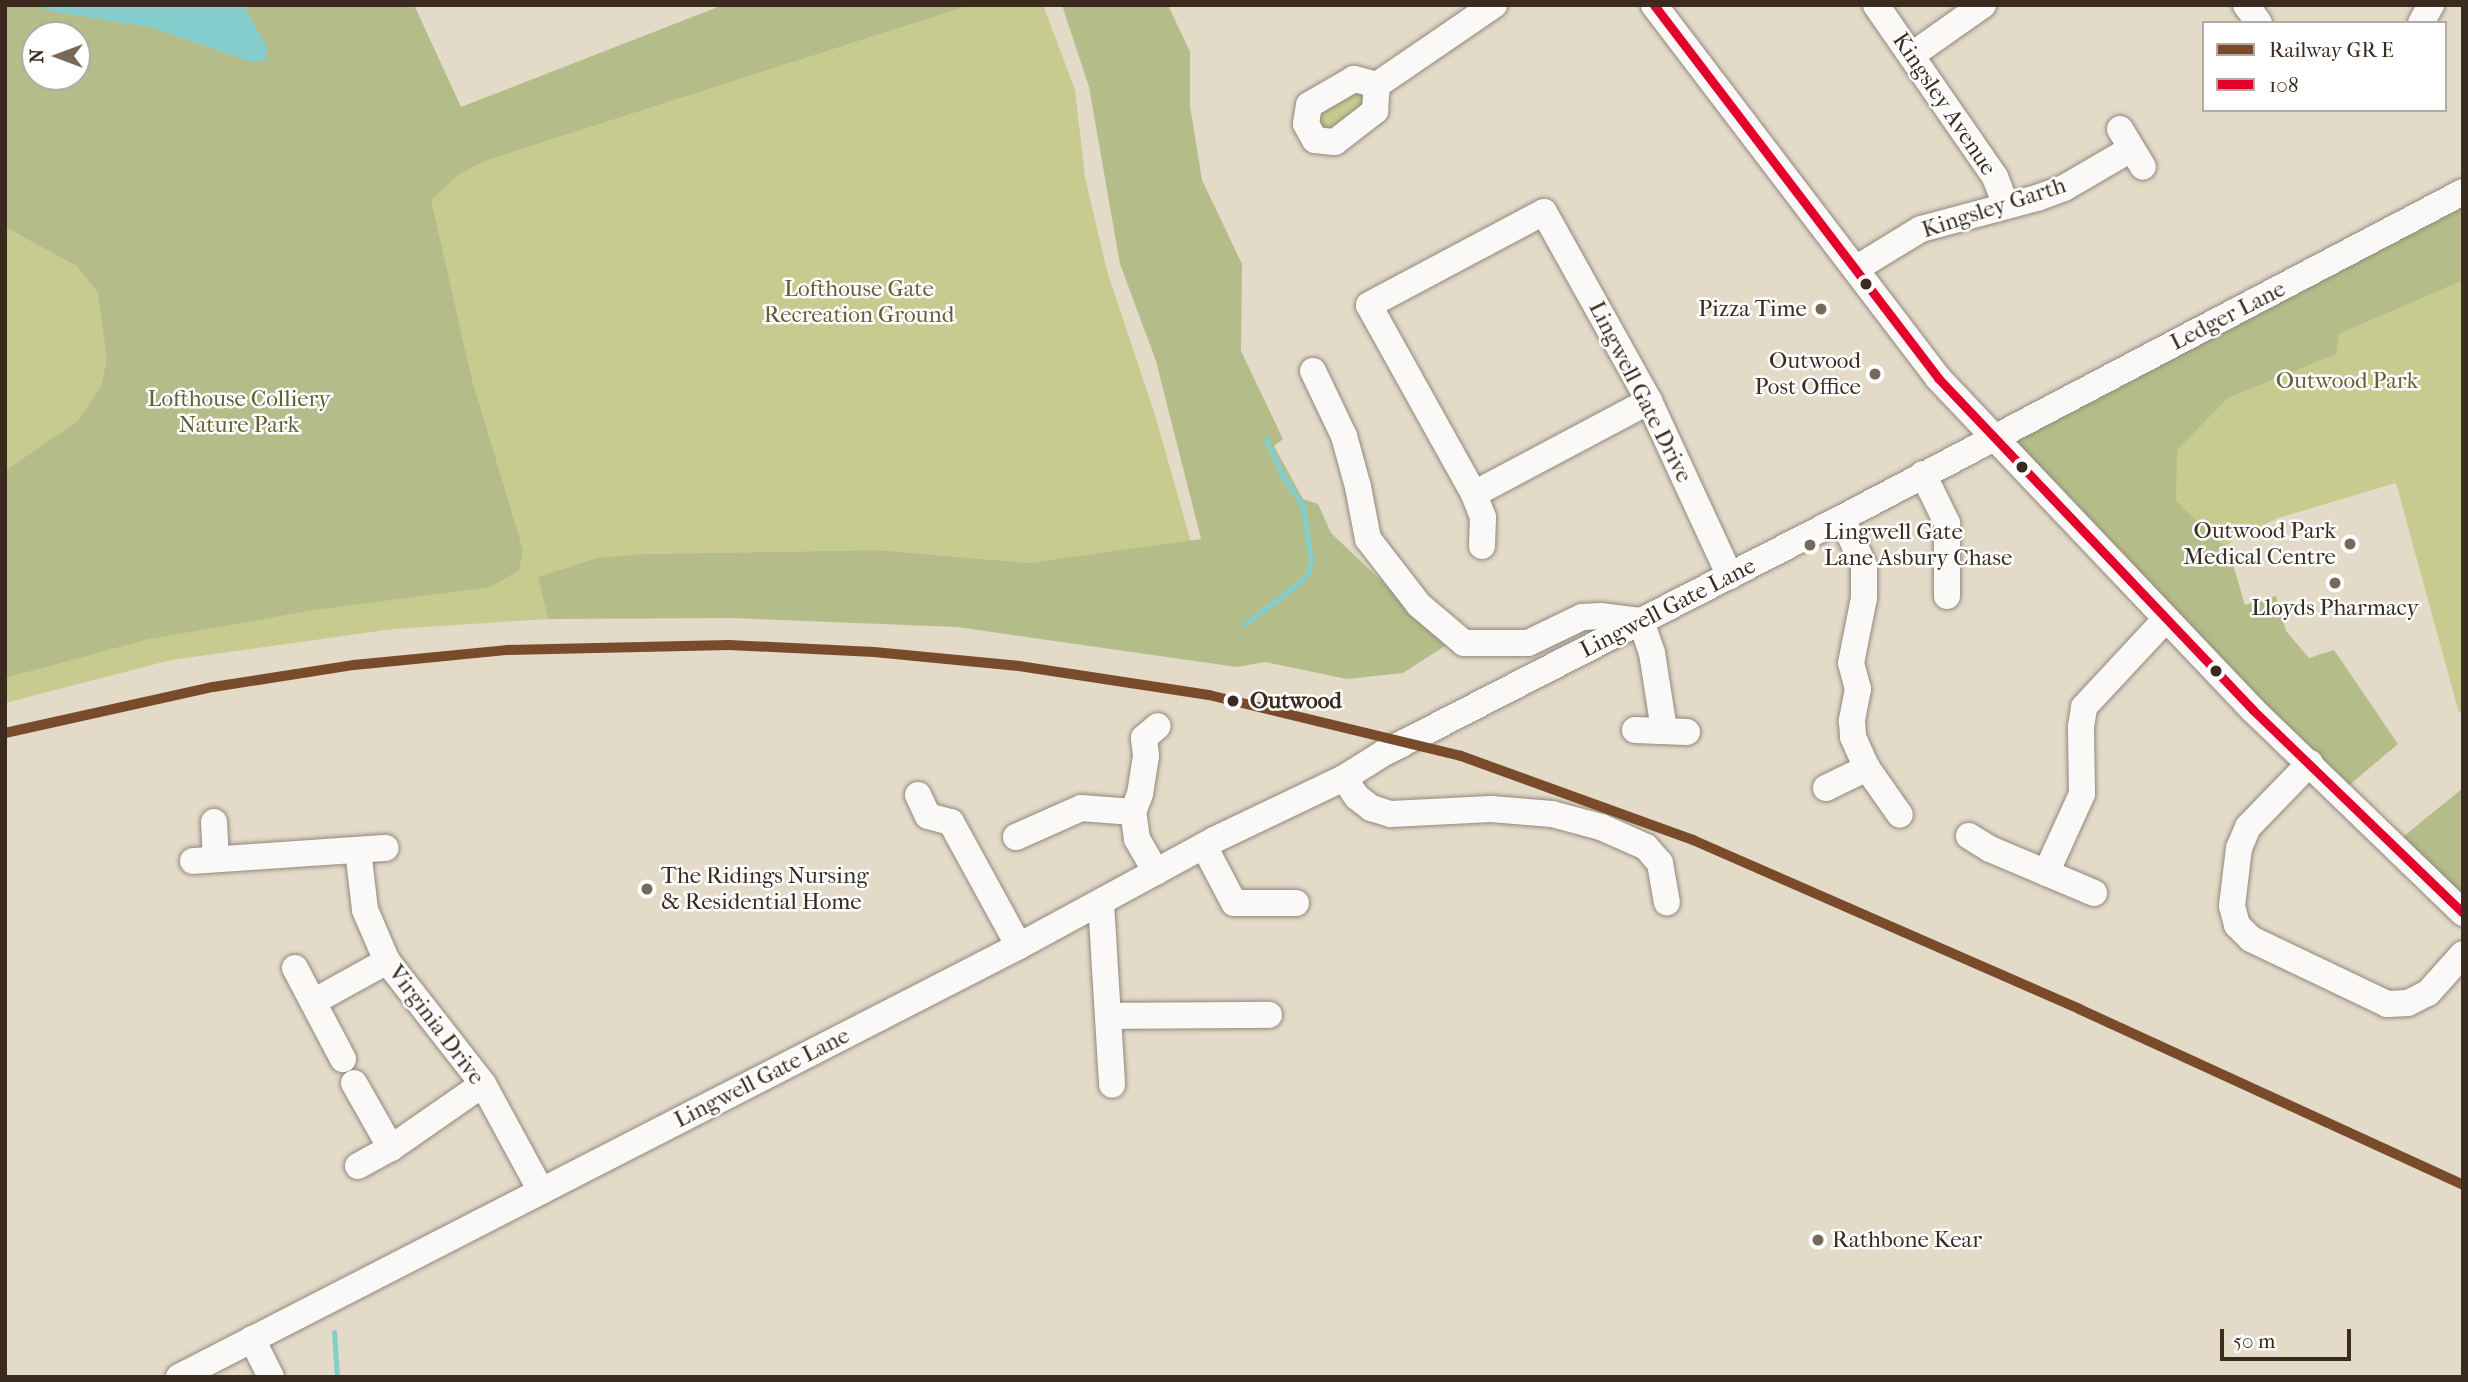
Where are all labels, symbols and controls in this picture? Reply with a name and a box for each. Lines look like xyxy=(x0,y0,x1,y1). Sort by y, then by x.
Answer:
north arrow xyxy=(21,21,91,91)
legend xyxy=(2202,21,2447,112)
street label: Kingsley Avenue xyxy=(1886,27,2002,181)
text: Railway GR E xyxy=(2269,38,2394,62)
text: N xyxy=(26,49,48,63)
text: 108 xyxy=(2269,73,2299,97)
street label: Kingsley Garth xyxy=(1918,172,2070,244)
park label: Lofthouse Gate Recreation Ground xyxy=(764,275,954,329)
street label: Ledger Lane xyxy=(2166,275,2290,357)
unlabelled marker xyxy=(1859,277,1873,291)
place label: Pizza Time xyxy=(1698,295,1807,323)
street label: Lingwell Gate Drive xyxy=(1582,297,1698,487)
marker: Pizza Time xyxy=(1813,301,1829,317)
place label: Outwood Post Office xyxy=(1755,347,1861,401)
marker: Outwood Post Office xyxy=(1867,366,1883,382)
park label: Outwood Park xyxy=(2276,367,2418,395)
park label: Lofthouse Colliery Nature Park xyxy=(147,385,331,439)
unlabelled marker xyxy=(2015,460,2029,474)
place label: Outwood Park Medical Centre xyxy=(2183,517,2336,571)
place label: Lingwell Gate Lane Asbury Chase xyxy=(1824,518,2012,572)
marker: Outwood Park Medical Centre xyxy=(2342,536,2358,552)
marker: Lingwell Gate Lane Asbury Chase xyxy=(1802,537,1818,553)
street label: Lingwell Gate Lane xyxy=(1576,552,1760,664)
marker: Lloyds Pharmacy xyxy=(2327,575,2343,591)
place label: Lloyds Pharmacy xyxy=(2251,594,2419,622)
unlabelled marker xyxy=(2209,664,2223,678)
place label: Outwood xyxy=(1250,687,1342,715)
marker: Outwood xyxy=(1222,690,1244,712)
place label: The Ridings Nursing & Residential Home xyxy=(661,862,869,916)
marker: The Ridings Nursing & Residential Home xyxy=(639,881,655,897)
street label: Virginia Drive xyxy=(382,960,490,1090)
street label: Lingwell Gate Lane xyxy=(670,1022,854,1134)
place label: Rathbone Kear xyxy=(1832,1226,1982,1254)
marker: Rathbone Kear xyxy=(1810,1232,1826,1248)
scale bar xyxy=(2223,1316,2354,1360)
text: 50 m xyxy=(2233,1329,2276,1353)

